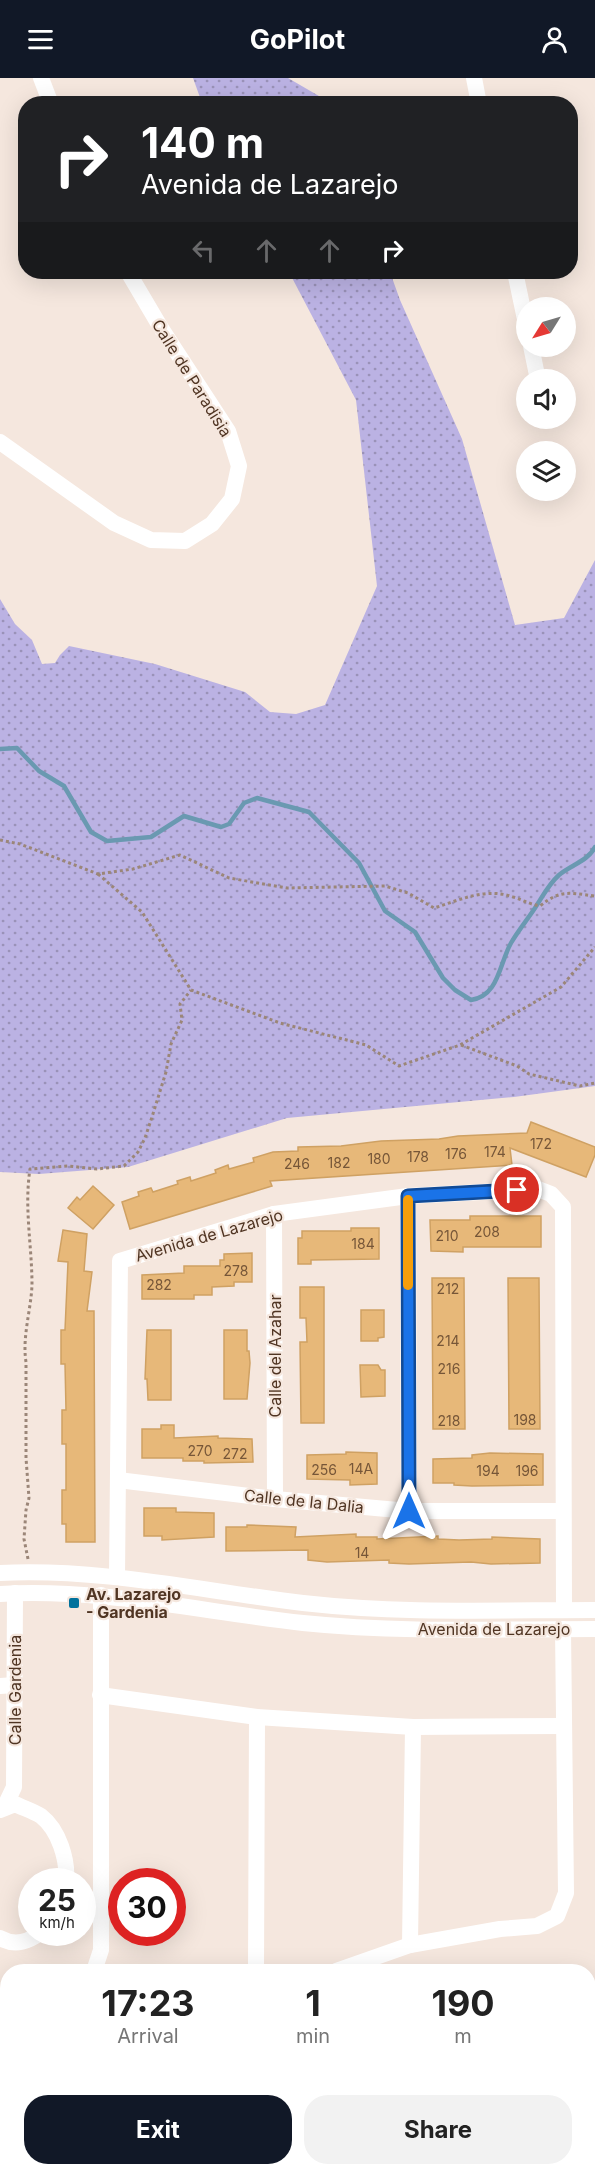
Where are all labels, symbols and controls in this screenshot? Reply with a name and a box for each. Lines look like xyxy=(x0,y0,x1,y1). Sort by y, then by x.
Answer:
icon: menu xyxy=(24,23,57,56)
text: GoPilot xyxy=(250,23,345,56)
icon: person xyxy=(538,23,571,56)
text: 140 m xyxy=(141,117,264,168)
icon: right xyxy=(42,120,120,198)
text: Avenida de Lazarejo xyxy=(141,168,399,201)
icon: left xyxy=(187,234,220,267)
icon: ahead xyxy=(250,234,283,267)
icon: ahead xyxy=(313,234,346,267)
icon: right xyxy=(376,234,409,267)
north arrow xyxy=(516,297,576,357)
map controls xyxy=(516,297,576,501)
street label: Calle de Paradisia xyxy=(148,315,236,441)
button: sound xyxy=(516,369,576,429)
button: layers xyxy=(516,441,576,501)
house number: 172 xyxy=(530,1135,552,1152)
house number: 174 xyxy=(484,1143,506,1160)
house number: 176 xyxy=(445,1145,467,1162)
house number: 178 xyxy=(407,1148,429,1165)
house number: 180 xyxy=(367,1150,391,1167)
house number: 182 xyxy=(328,1154,350,1171)
house number: 246 xyxy=(284,1155,310,1172)
pin xyxy=(491,1164,542,1215)
icon: arrive xyxy=(500,1173,533,1206)
street label: Avenida de Lazarejo xyxy=(133,1204,285,1266)
house number: 208 xyxy=(474,1223,500,1240)
house number: 210 xyxy=(435,1227,459,1244)
house number: 184 xyxy=(351,1235,375,1252)
house number: 278 xyxy=(224,1262,248,1279)
house number: 282 xyxy=(146,1276,172,1293)
house number: 212 xyxy=(437,1280,459,1297)
street label: Calle del Azahar xyxy=(265,1294,285,1418)
house number: 214 xyxy=(436,1332,460,1349)
house number: 216 xyxy=(438,1360,460,1377)
house number: 198 xyxy=(513,1411,537,1428)
house number: 218 xyxy=(438,1412,460,1429)
house number: 270 xyxy=(187,1442,213,1459)
house number: 272 xyxy=(223,1445,248,1462)
house number: 14A xyxy=(349,1460,374,1477)
house number: 256 xyxy=(311,1461,337,1478)
house number: 194 xyxy=(476,1462,500,1479)
house number: 196 xyxy=(515,1462,539,1479)
position arrow xyxy=(377,1479,441,1543)
street label: Calle de la Dalia xyxy=(243,1485,365,1517)
house number: 14 xyxy=(355,1544,369,1561)
place label: Av. Lazarejo - Gardenia xyxy=(86,1584,181,1622)
marker: Av. Lazarejo - Gardenia xyxy=(67,1596,81,1610)
street label: Avenida de Lazarejo xyxy=(418,1619,570,1639)
street label: Calle Gardenia xyxy=(5,1635,25,1745)
speed limit sign: 30 xyxy=(108,1868,186,1946)
text: 25 xyxy=(38,1882,76,1918)
text: km/h xyxy=(39,1913,75,1932)
text: 17:23 xyxy=(101,1981,195,2025)
text: 1 xyxy=(305,1981,321,2025)
text: 190 xyxy=(431,1981,495,2025)
text: Arrival xyxy=(117,2024,179,2048)
text: min xyxy=(296,2024,330,2048)
text: m xyxy=(454,2024,472,2048)
button: Exit xyxy=(24,2095,292,2164)
button: Share xyxy=(304,2095,572,2164)

